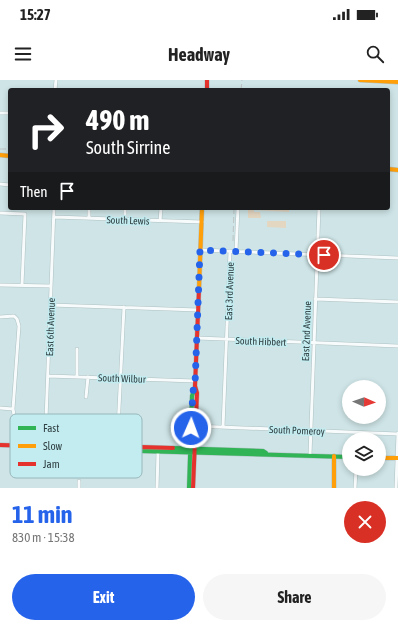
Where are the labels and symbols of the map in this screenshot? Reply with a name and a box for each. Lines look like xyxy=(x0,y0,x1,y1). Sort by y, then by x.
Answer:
street label: South Lewis xyxy=(106,214,150,227)
pin xyxy=(307,238,341,272)
street label: East 3rd Avenue xyxy=(223,261,236,320)
street label: East 6th Avenue xyxy=(44,297,57,356)
street label: East 2nd Avenue xyxy=(300,300,313,361)
street label: South Hibbert xyxy=(235,335,287,348)
street label: South Wilbur xyxy=(98,372,147,385)
north arrow xyxy=(342,380,386,424)
position arrow xyxy=(170,407,212,449)
legend xyxy=(10,414,142,478)
text: Fast xyxy=(43,422,59,434)
street label: South Pomeroy xyxy=(269,424,325,437)
text: Slow xyxy=(43,440,62,452)
text: Jam xyxy=(43,458,60,470)

